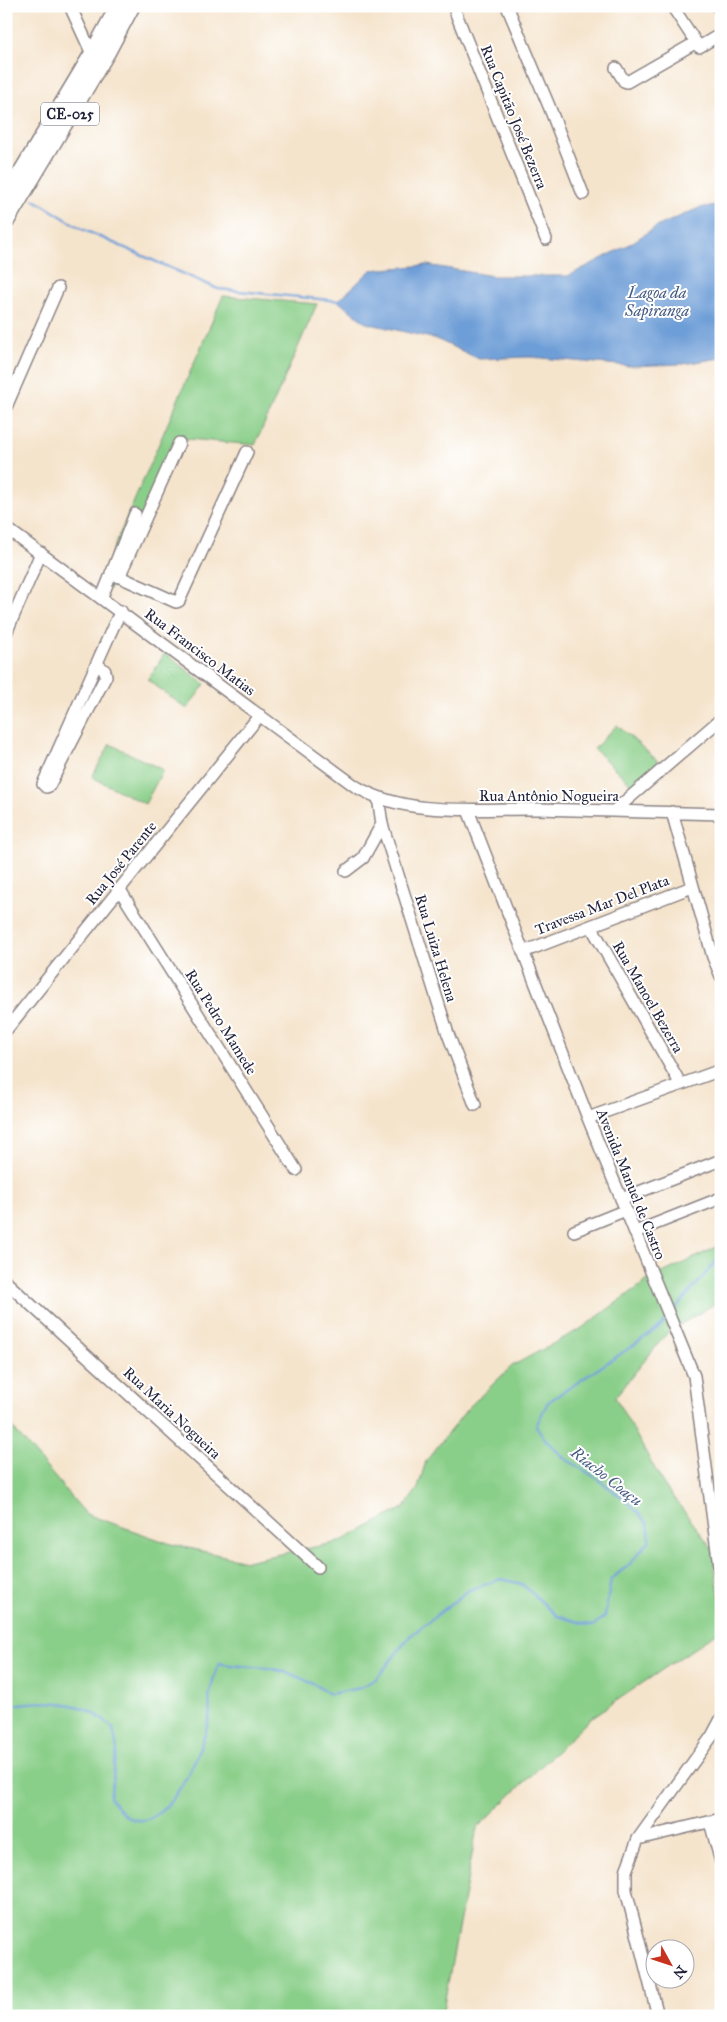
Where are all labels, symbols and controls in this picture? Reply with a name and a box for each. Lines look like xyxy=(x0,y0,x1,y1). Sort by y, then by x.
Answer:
street label: Rua Capitão José Bezerra xyxy=(476,42,551,193)
road number: CE-025 xyxy=(41,102,99,126)
water label: Lagoa da Sapiranga xyxy=(624,283,689,321)
street label: Rua Francisco Matias xyxy=(141,605,259,699)
street label: Rua Antônio Nogueira xyxy=(479,787,620,805)
street label: Rua José Parente xyxy=(82,818,161,909)
street label: Travessa Mar Del Plata xyxy=(532,871,672,939)
street label: Rua Luiza Helena xyxy=(411,892,461,1005)
street label: Rua Manoel Bezerra xyxy=(609,938,688,1057)
street label: Rua Pedro Mamede xyxy=(181,966,261,1078)
street label: Avenida Manuel de Castro xyxy=(592,1105,670,1262)
street label: Rua Maria Nogueira xyxy=(120,1363,225,1463)
water label: Riacho Coaçu xyxy=(567,1442,646,1510)
north arrow xyxy=(644,1940,694,1990)
text: N xyxy=(669,1962,690,1982)

